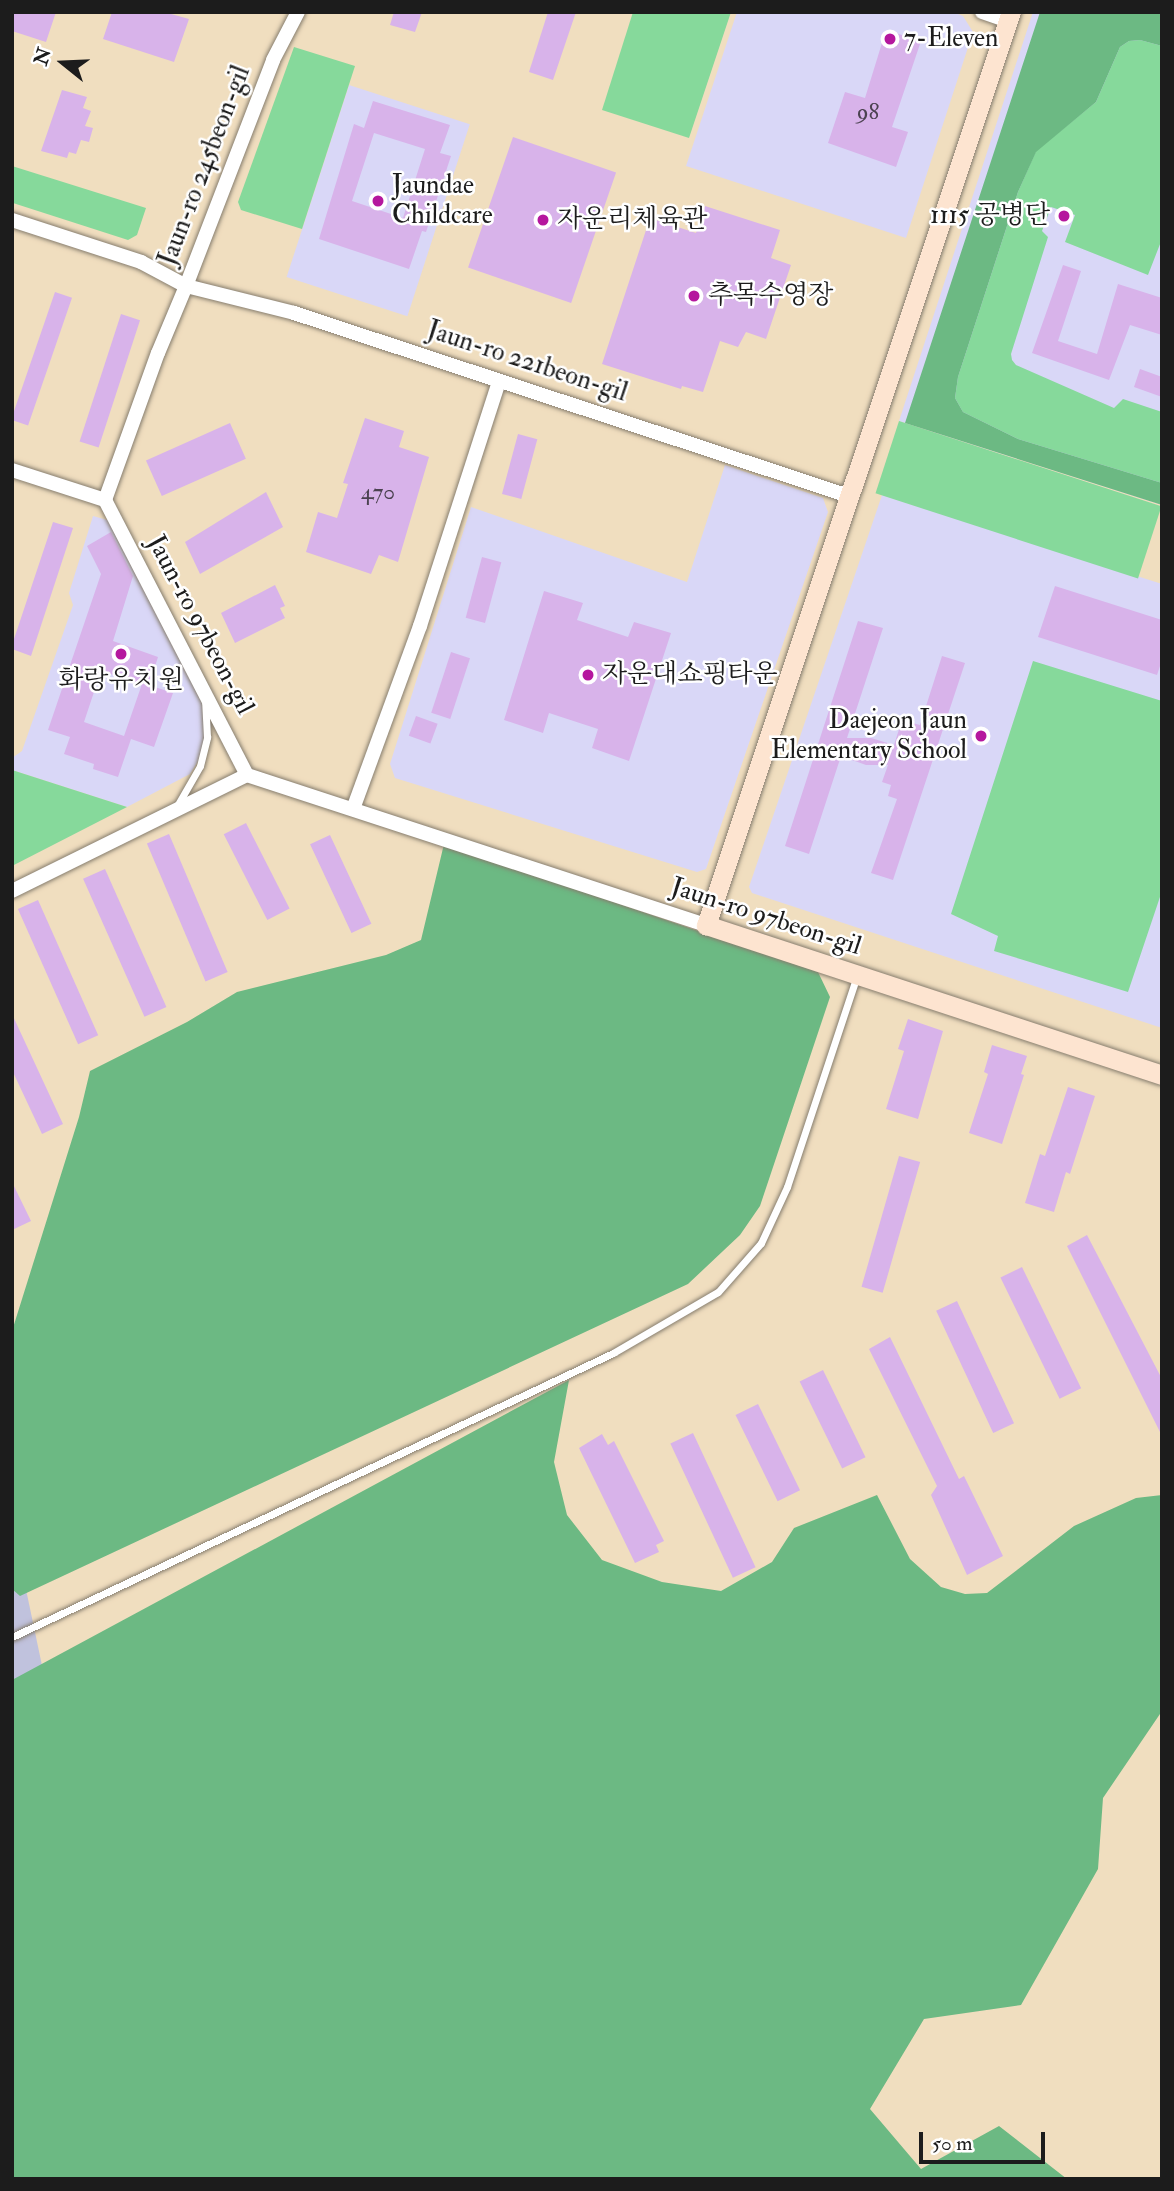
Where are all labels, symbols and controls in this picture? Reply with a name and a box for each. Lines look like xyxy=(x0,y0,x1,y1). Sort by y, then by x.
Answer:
place label: 7-Eleven xyxy=(904,23,998,55)
north arrow xyxy=(28,28,98,98)
marker: 7-Eleven xyxy=(882,31,898,47)
text: N xyxy=(29,45,57,68)
street label: Jaun-ro 245beon-gil xyxy=(153,62,257,270)
house number: 98 xyxy=(857,98,879,126)
place label: Jaundae Childcare xyxy=(392,170,493,232)
marker: Jaundae Childcare xyxy=(370,193,386,209)
place label: 1115 공병단 xyxy=(930,200,1050,232)
place label: 자운리체육관 xyxy=(557,204,708,236)
marker: 1115 공병단 xyxy=(1056,208,1072,224)
marker: 자운리체육관 xyxy=(535,212,551,228)
place label: 추목수영장 xyxy=(708,280,834,312)
marker: 추목수영장 xyxy=(686,288,702,304)
street label: Jaun-ro 221beon-gil xyxy=(423,315,631,409)
house number: 470 xyxy=(361,478,395,506)
street label: Jaun-ro 97beon-gil xyxy=(140,530,260,720)
marker: 화랑유치원 xyxy=(113,646,129,662)
place label: 자운대쇼핑타운 xyxy=(602,659,778,691)
place label: 화랑유치원 xyxy=(58,665,184,697)
marker: 자운대쇼핑타운 xyxy=(580,667,596,683)
place label: Daejeon Jaun Elementary School xyxy=(771,705,967,766)
marker: Daejeon Jaun Elementary School xyxy=(973,728,989,744)
street label: Jaun-ro 97beon-gil xyxy=(667,872,865,962)
scale bar xyxy=(922,2118,1048,2162)
text: 50 m xyxy=(932,2130,973,2157)

